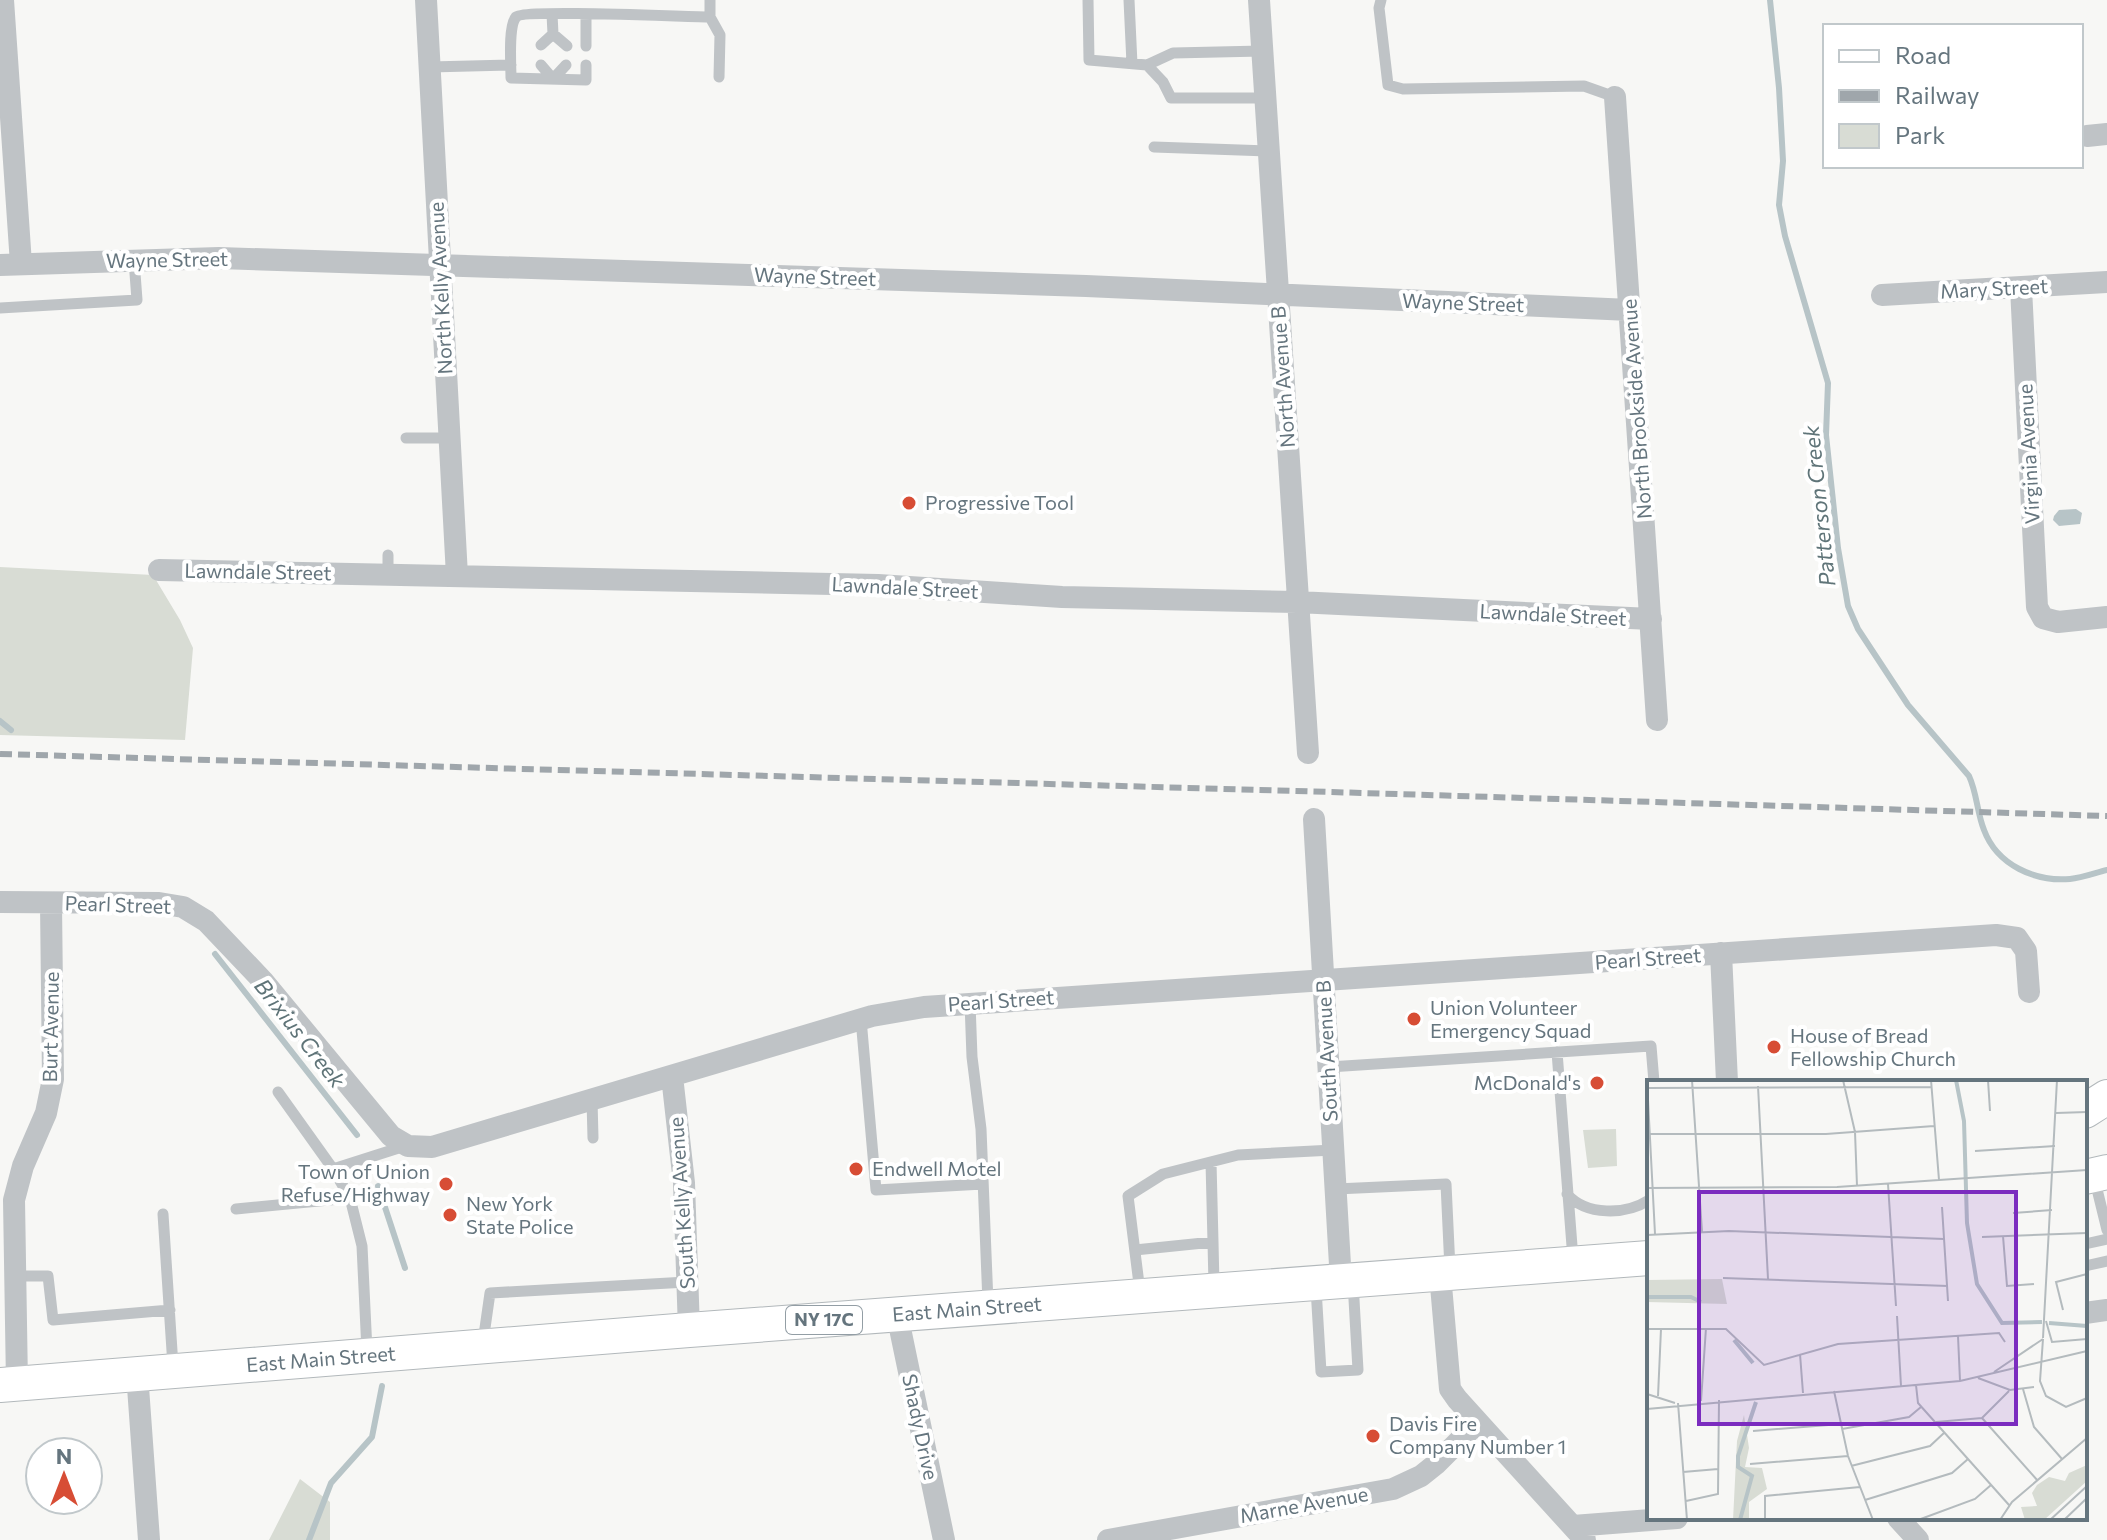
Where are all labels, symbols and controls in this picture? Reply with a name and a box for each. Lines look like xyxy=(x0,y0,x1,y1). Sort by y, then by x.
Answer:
legend xyxy=(1823,24,2083,168)
text: Road xyxy=(1895,40,1951,69)
text: Railway xyxy=(1895,80,1980,109)
text: Park xyxy=(1895,120,1945,149)
street label: North Kelly Avenue xyxy=(423,201,457,375)
street label: Wayne Street xyxy=(106,246,228,272)
street label: Wayne Street xyxy=(753,262,877,290)
street label: Mary Street xyxy=(1939,273,2049,303)
street label: Wayne Street xyxy=(1401,288,1525,316)
street label: North Brookside Avenue xyxy=(1616,298,1656,520)
street label: North Avenue B xyxy=(1265,305,1299,449)
street label: Virginia Avenue xyxy=(2012,383,2044,525)
water label: Patterson Creek xyxy=(1797,423,1840,588)
place label: Progressive Tool xyxy=(925,490,1074,514)
marker: Progressive Tool xyxy=(900,494,918,512)
street label: Lawndale Street xyxy=(184,558,332,584)
street label: Lawndale Street xyxy=(831,571,979,603)
street label: Lawndale Street xyxy=(1479,598,1627,630)
street label: Pearl Street xyxy=(64,890,172,918)
street label: Pearl Street xyxy=(1594,942,1702,974)
street label: Burt Avenue xyxy=(37,971,63,1083)
water label: Brixius Creek xyxy=(249,973,352,1094)
street label: South Avenue B xyxy=(1310,980,1342,1122)
street label: Pearl Street xyxy=(947,984,1055,1016)
place label: Union Volunteer Emergency Squad xyxy=(1430,995,1591,1042)
marker: Union Volunteer Emergency Squad xyxy=(1405,1010,1423,1028)
place label: House of Bread Fellowship Church xyxy=(1790,1023,1956,1070)
marker: House of Bread Fellowship Church xyxy=(1765,1038,1783,1056)
place label: McDonald's xyxy=(1474,1070,1581,1094)
marker: McDonald's xyxy=(1588,1074,1606,1092)
inset map xyxy=(1647,1080,2087,1520)
street label: South Kelly Avenue xyxy=(663,1116,699,1290)
place label: Endwell Motel xyxy=(872,1156,1002,1180)
place label: Town of Union Refuse/Highway xyxy=(281,1159,430,1206)
marker: Endwell Motel xyxy=(847,1160,865,1178)
marker: Town of Union Refuse/Highway xyxy=(437,1175,455,1193)
place label: New York State Police xyxy=(466,1191,573,1238)
marker: New York State Police xyxy=(441,1206,459,1224)
street label: East Main Street xyxy=(891,1291,1043,1326)
road number: NY 17C xyxy=(786,1306,862,1334)
street label: East Main Street xyxy=(245,1340,397,1376)
street label: Shady Drive xyxy=(898,1372,944,1482)
place label: Davis Fire Company Number 1 xyxy=(1389,1411,1566,1458)
marker: Davis Fire Company Number 1 xyxy=(1364,1427,1382,1445)
north arrow xyxy=(24,1436,104,1516)
text: N xyxy=(56,1442,72,1469)
street label: Marne Avenue xyxy=(1238,1481,1370,1527)

